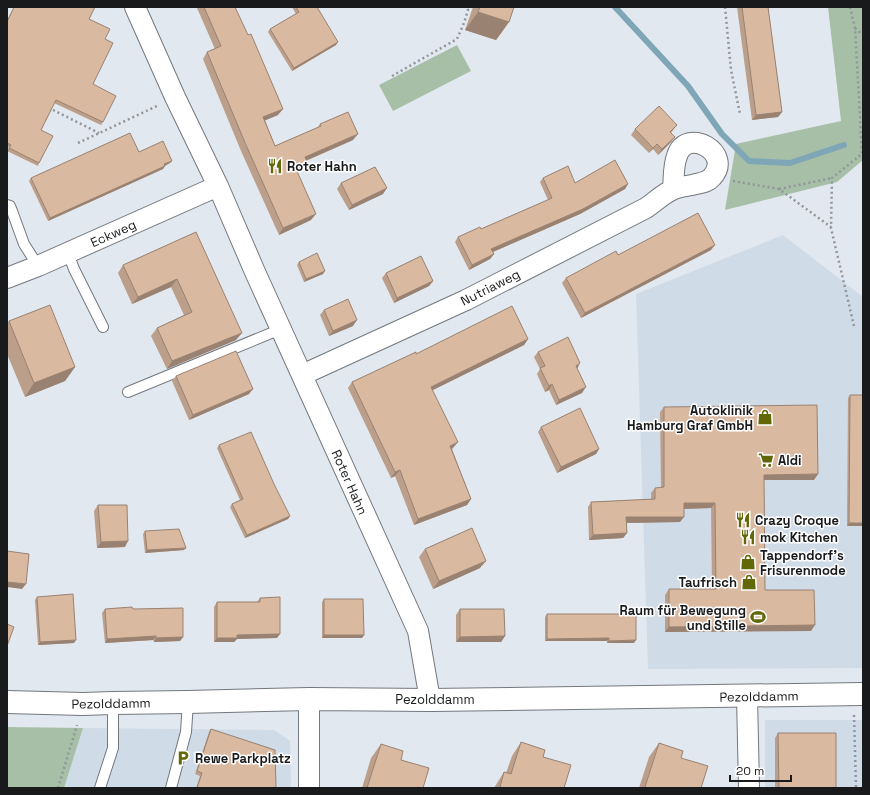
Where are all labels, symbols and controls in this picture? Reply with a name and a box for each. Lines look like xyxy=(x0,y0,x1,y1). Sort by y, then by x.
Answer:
restaurant icon: Roter Hahn xyxy=(266,157,284,175)
place label: Roter Hahn xyxy=(287,158,357,175)
street label: Eckweg xyxy=(88,216,139,251)
street label: Nutriaweg xyxy=(458,265,523,310)
place label: Autoklinik Hamburg Graf GmbH xyxy=(627,402,754,434)
shop icon: Autoklinik Hamburg Graf GmbH xyxy=(756,408,774,426)
street label: Roter Hahn xyxy=(328,447,371,517)
supermarket icon: Aldi xyxy=(757,451,775,469)
place label: Aldi xyxy=(778,452,801,469)
restaurant icon: Crazy Croque xyxy=(734,511,752,529)
place label: Crazy Croque xyxy=(755,512,839,529)
restaurant icon: mok Kitchen xyxy=(739,528,757,546)
place label: mok Kitchen xyxy=(760,529,838,546)
place label: Tappendorf’s Frisurenmode xyxy=(760,547,846,579)
shop icon: Tappendorf’s Frisurenmode xyxy=(739,553,757,571)
shop icon: Taufrisch xyxy=(740,573,758,591)
place label: Taufrisch xyxy=(678,574,737,591)
place label: Raum für Bewegung und Stille xyxy=(620,602,746,634)
sports icon: Raum für Bewegung und Stille xyxy=(749,608,767,626)
street label: Pezolddamm xyxy=(719,687,799,706)
street label: Pezolddamm xyxy=(395,691,475,708)
street label: Pezolddamm xyxy=(71,694,151,713)
parking icon: Rewe Parkplatz xyxy=(174,749,192,767)
place label: Rewe Parkplatz xyxy=(195,750,291,767)
scale bar xyxy=(730,757,791,783)
text: 20 m xyxy=(736,763,764,779)

